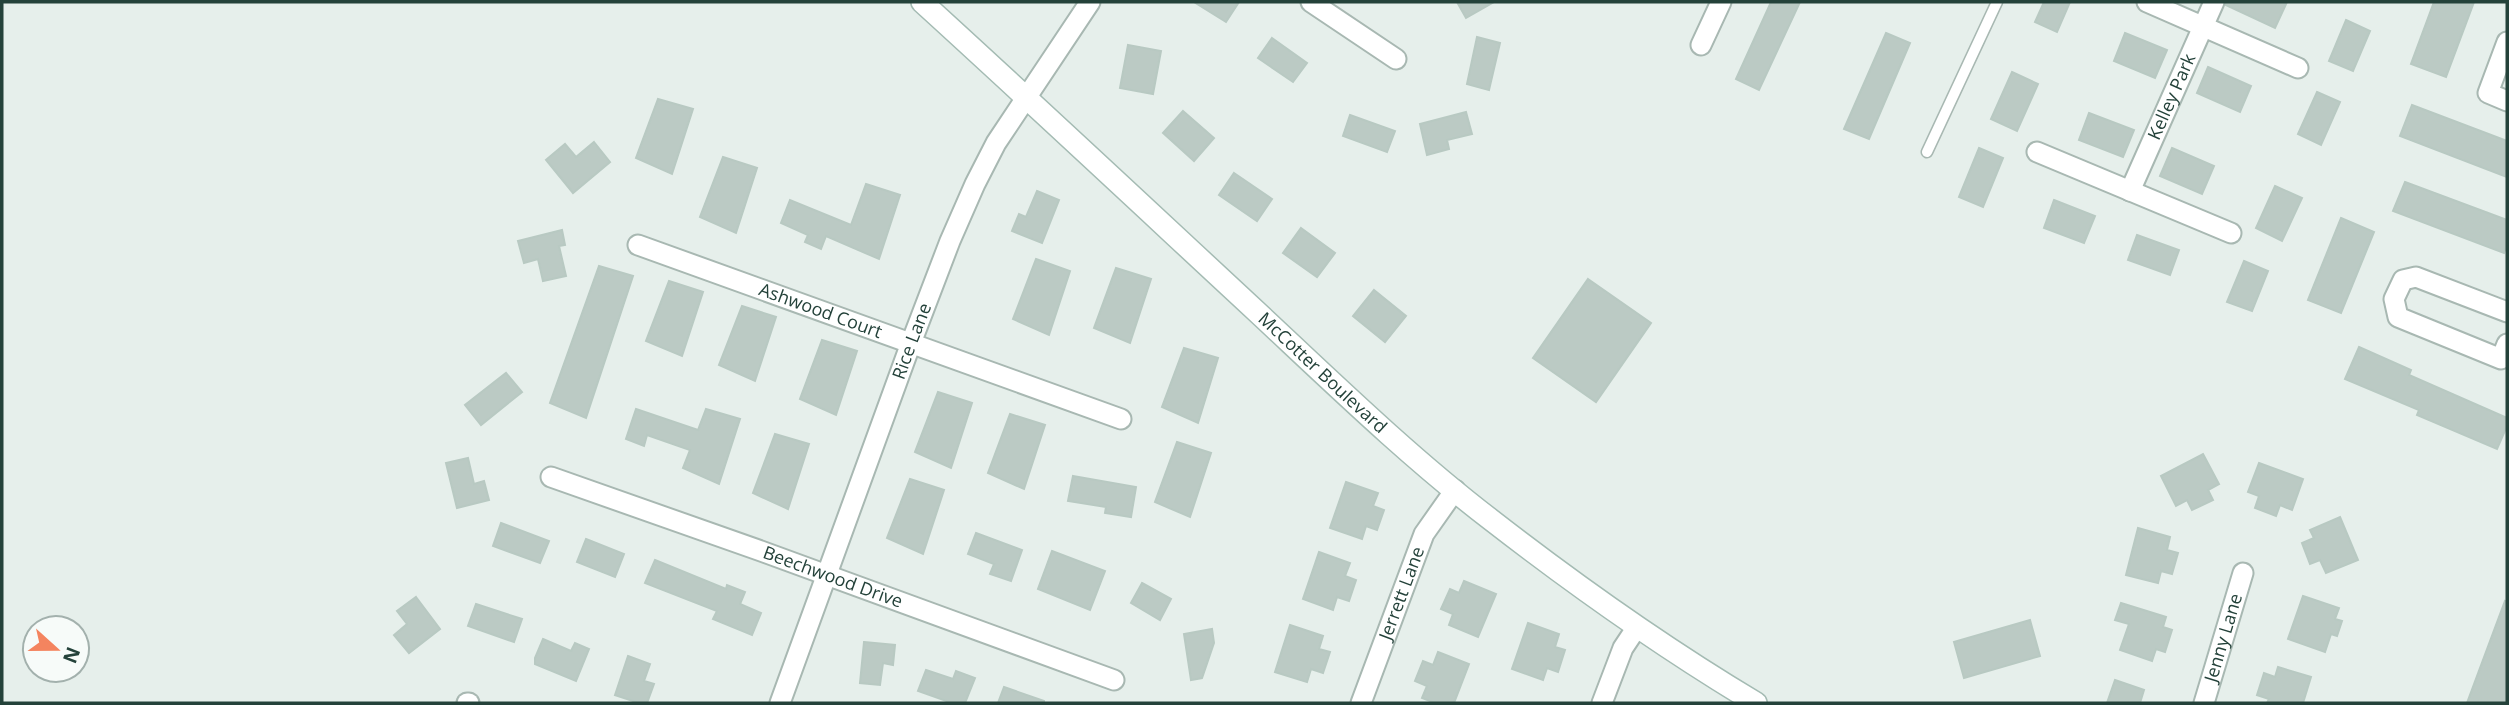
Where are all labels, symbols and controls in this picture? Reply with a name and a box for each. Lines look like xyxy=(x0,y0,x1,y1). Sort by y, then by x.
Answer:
street label: Kelley Park xyxy=(2141,49,2201,143)
street label: Ashwood Court xyxy=(756,277,886,343)
street label: Rice Lane xyxy=(886,299,936,382)
street label: McCotter Boulevard xyxy=(1254,306,1393,438)
street label: Beechwood Drive xyxy=(760,540,906,613)
street label: Jerrett Lane xyxy=(1372,543,1429,645)
street label: Jenny Lane xyxy=(2197,590,2247,687)
north arrow xyxy=(21,614,91,684)
text: N xyxy=(57,643,87,667)

